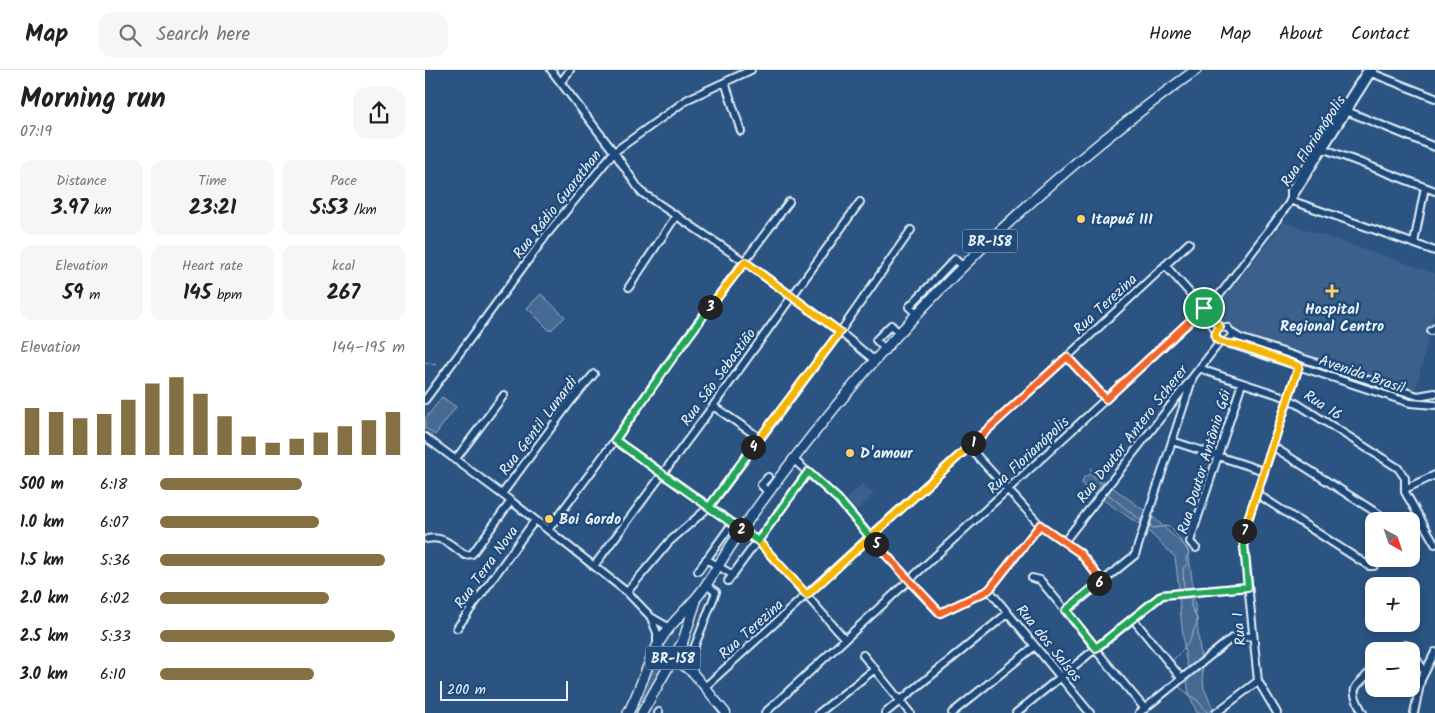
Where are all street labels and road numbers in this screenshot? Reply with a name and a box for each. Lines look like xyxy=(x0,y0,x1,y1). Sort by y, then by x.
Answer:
street label: Rua Florianópolis xyxy=(1275,90,1353,192)
street label: Rua Rádio Guarathan xyxy=(507,145,608,264)
road number: BR-158 xyxy=(963,230,1017,252)
street label: Rua Terezina xyxy=(1068,268,1143,341)
street label: Rua São Sebastião xyxy=(675,323,763,432)
street label: Avenida Brasil xyxy=(1315,349,1408,401)
street label: Rua Doutor Antero Scherer xyxy=(1071,359,1195,509)
street label: Rua Gentil Lunardi xyxy=(494,371,585,481)
street label: Rua 16 xyxy=(1298,384,1347,427)
street label: Rua Doutor Antônio Gói xyxy=(1172,386,1239,537)
street label: Rua Florianópolis xyxy=(982,411,1076,500)
street label: Rua Terra Nova xyxy=(449,521,525,614)
street label: Rua Terezina xyxy=(714,594,790,666)
street label: Rua dos Salsos xyxy=(1009,600,1087,688)
street label: Rua 1 xyxy=(1226,611,1254,647)
road number: BR-158 xyxy=(645,646,701,670)

